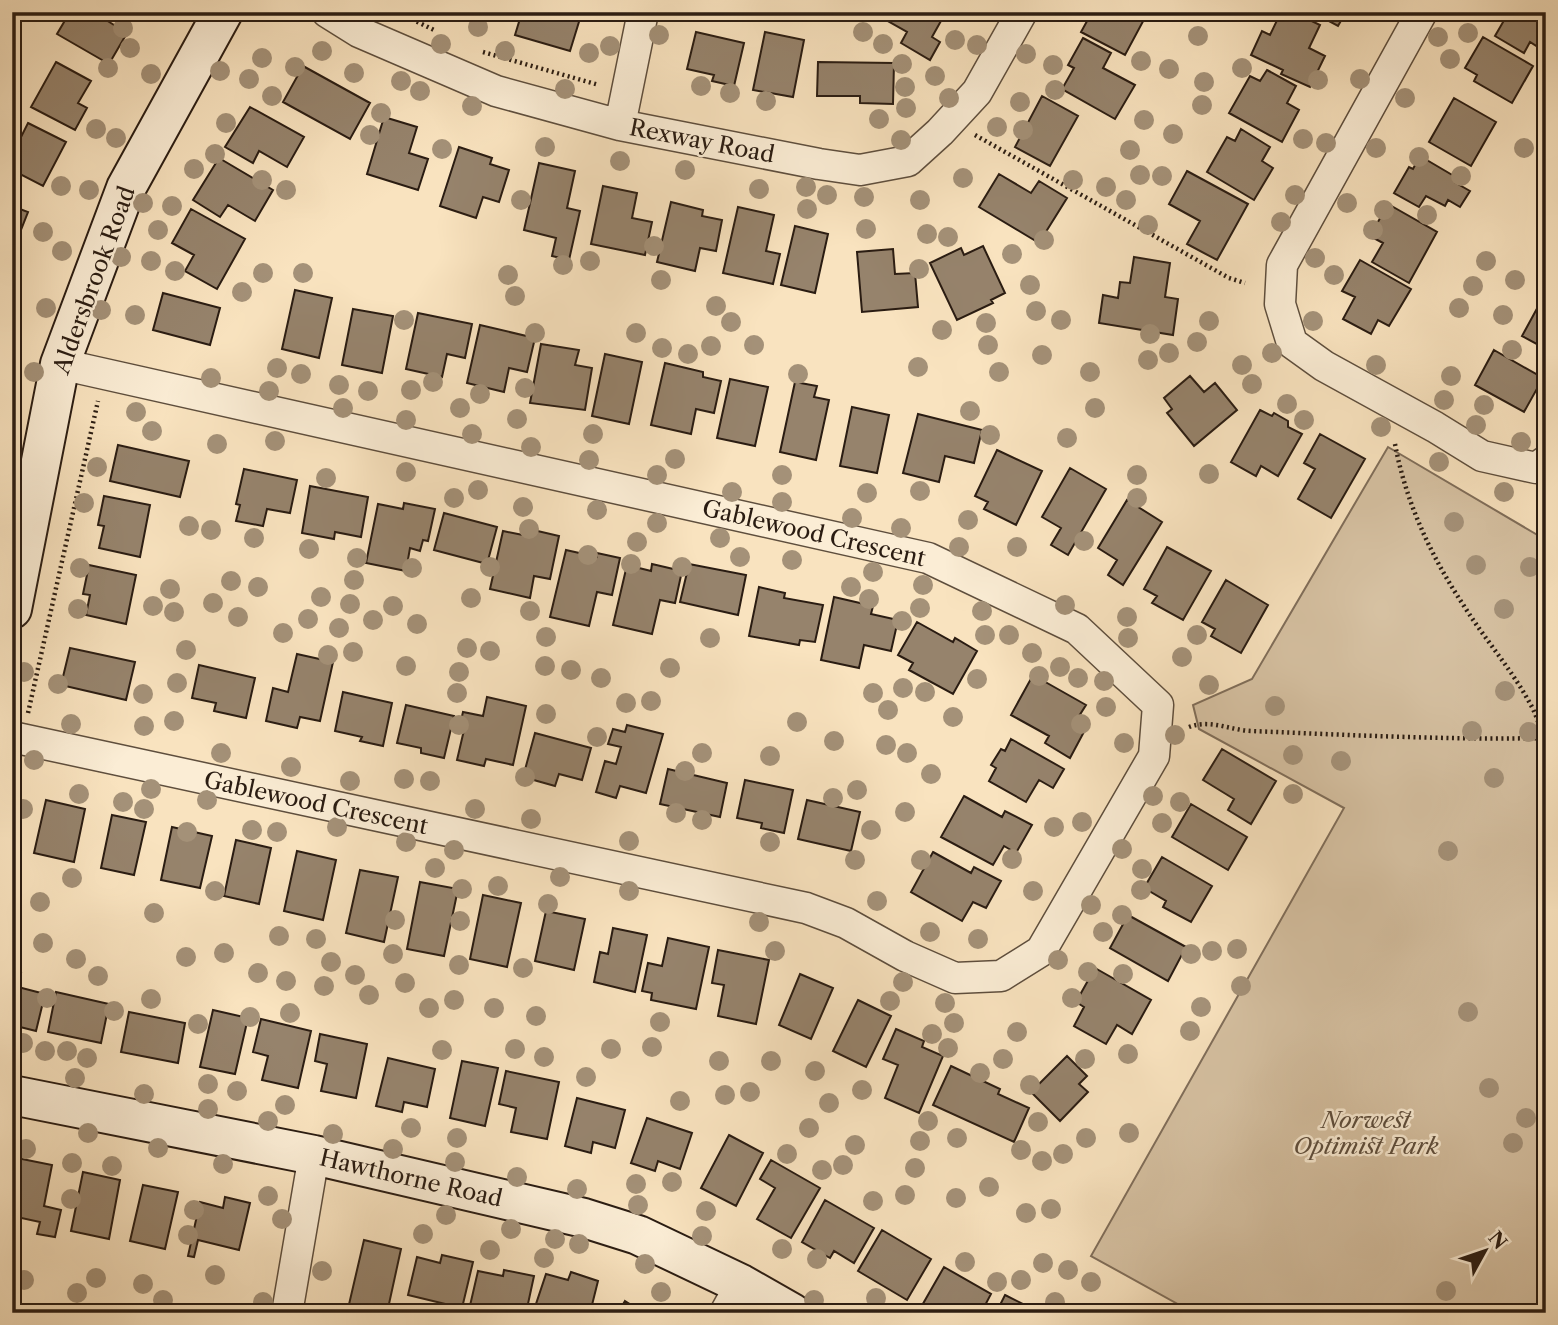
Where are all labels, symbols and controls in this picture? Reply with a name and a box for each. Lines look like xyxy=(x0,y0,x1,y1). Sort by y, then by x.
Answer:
street label: Rexway Road xyxy=(627,113,777,169)
street label: Aldersbrook Road xyxy=(47,182,141,379)
street label: Gablewood Crescent xyxy=(700,494,928,572)
street label: Gablewood Crescent xyxy=(201,766,431,840)
park label: Norwest Optimist Park xyxy=(1293,1106,1439,1160)
street label: Hawthorne Road xyxy=(317,1143,505,1213)
north arrow xyxy=(1450,1216,1520,1286)
text: N xyxy=(1484,1227,1512,1254)

